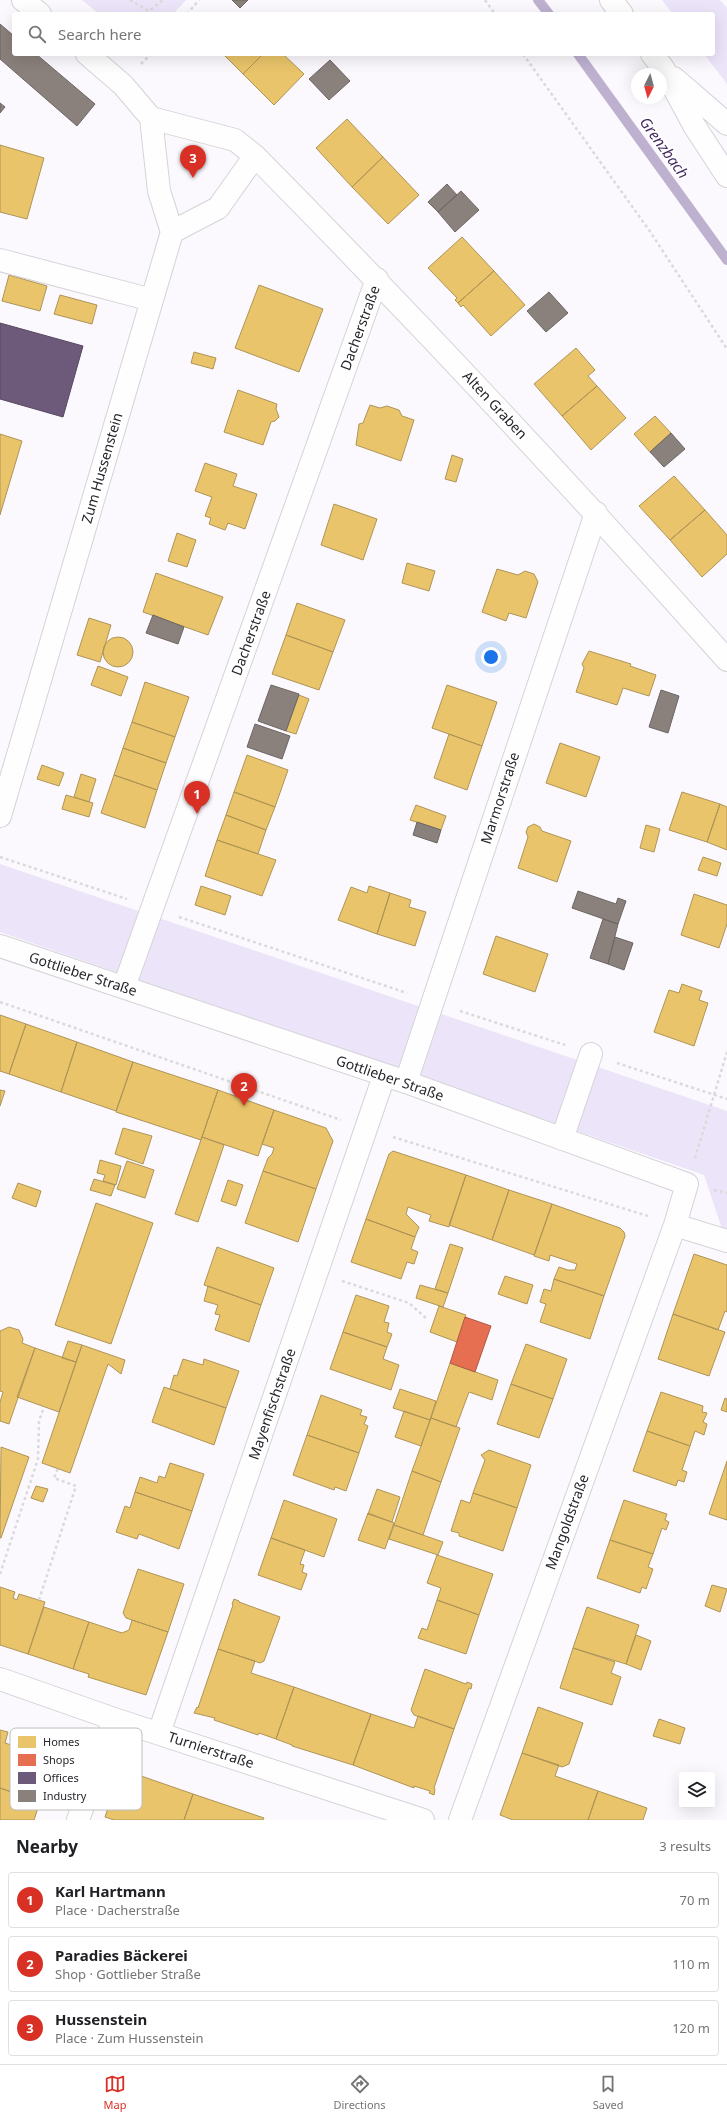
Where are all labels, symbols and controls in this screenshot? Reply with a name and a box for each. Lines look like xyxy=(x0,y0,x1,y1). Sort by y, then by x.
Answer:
search box xyxy=(12,12,715,56)
icon: search xyxy=(26,23,48,45)
text: Search here xyxy=(58,24,141,44)
north arrow xyxy=(631,68,667,104)
water label: Grenzbach xyxy=(636,113,694,182)
pin: 3 xyxy=(180,145,206,178)
street label: Dacherstraße xyxy=(335,283,384,373)
street label: Alten Graben xyxy=(459,367,532,443)
street label: Zum Hussenstein xyxy=(77,410,126,525)
street label: Dacherstraße xyxy=(226,588,275,678)
your location xyxy=(481,647,501,667)
street label: Marmorstraße xyxy=(476,749,523,846)
pin: 1 xyxy=(184,781,210,814)
street label: Gottlieber Straße xyxy=(27,947,140,1000)
street label: Gottlieber Straße xyxy=(334,1050,447,1105)
pin: 2 xyxy=(231,1073,257,1106)
street label: Mayenfischstraße xyxy=(244,1346,300,1462)
street label: Mangoldstraße xyxy=(540,1471,593,1572)
street label: Turnierstraße xyxy=(166,1727,257,1772)
legend xyxy=(10,1728,142,1810)
text: Homes xyxy=(43,1734,80,1749)
text: Shops xyxy=(43,1752,75,1767)
text: Offices xyxy=(43,1770,79,1785)
map controls xyxy=(679,1772,715,1808)
button: layers xyxy=(679,1772,715,1808)
text: Industry xyxy=(43,1788,87,1803)
text: Nearby xyxy=(16,1835,78,1858)
text: 3 results xyxy=(659,1837,711,1855)
text: Karl Hartmann xyxy=(55,1881,166,1901)
text: 1 xyxy=(26,1891,34,1909)
text: 70 m xyxy=(680,1891,710,1909)
text: Place · Dacherstraße xyxy=(55,1901,180,1919)
text: Paradies Bäckerei xyxy=(55,1945,188,1965)
text: 2 xyxy=(26,1955,34,1973)
text: 110 m xyxy=(672,1955,710,1973)
text: Shop · Gottlieber Straße xyxy=(55,1965,201,1983)
text: Hussenstein xyxy=(55,2009,147,2029)
text: 3 xyxy=(26,2019,34,2037)
text: 120 m xyxy=(672,2019,710,2037)
text: Place · Zum Hussenstein xyxy=(55,2029,203,2047)
tab: Map xyxy=(104,2073,126,2112)
tab: Directions xyxy=(333,2073,386,2112)
tab: Saved xyxy=(593,2073,623,2112)

